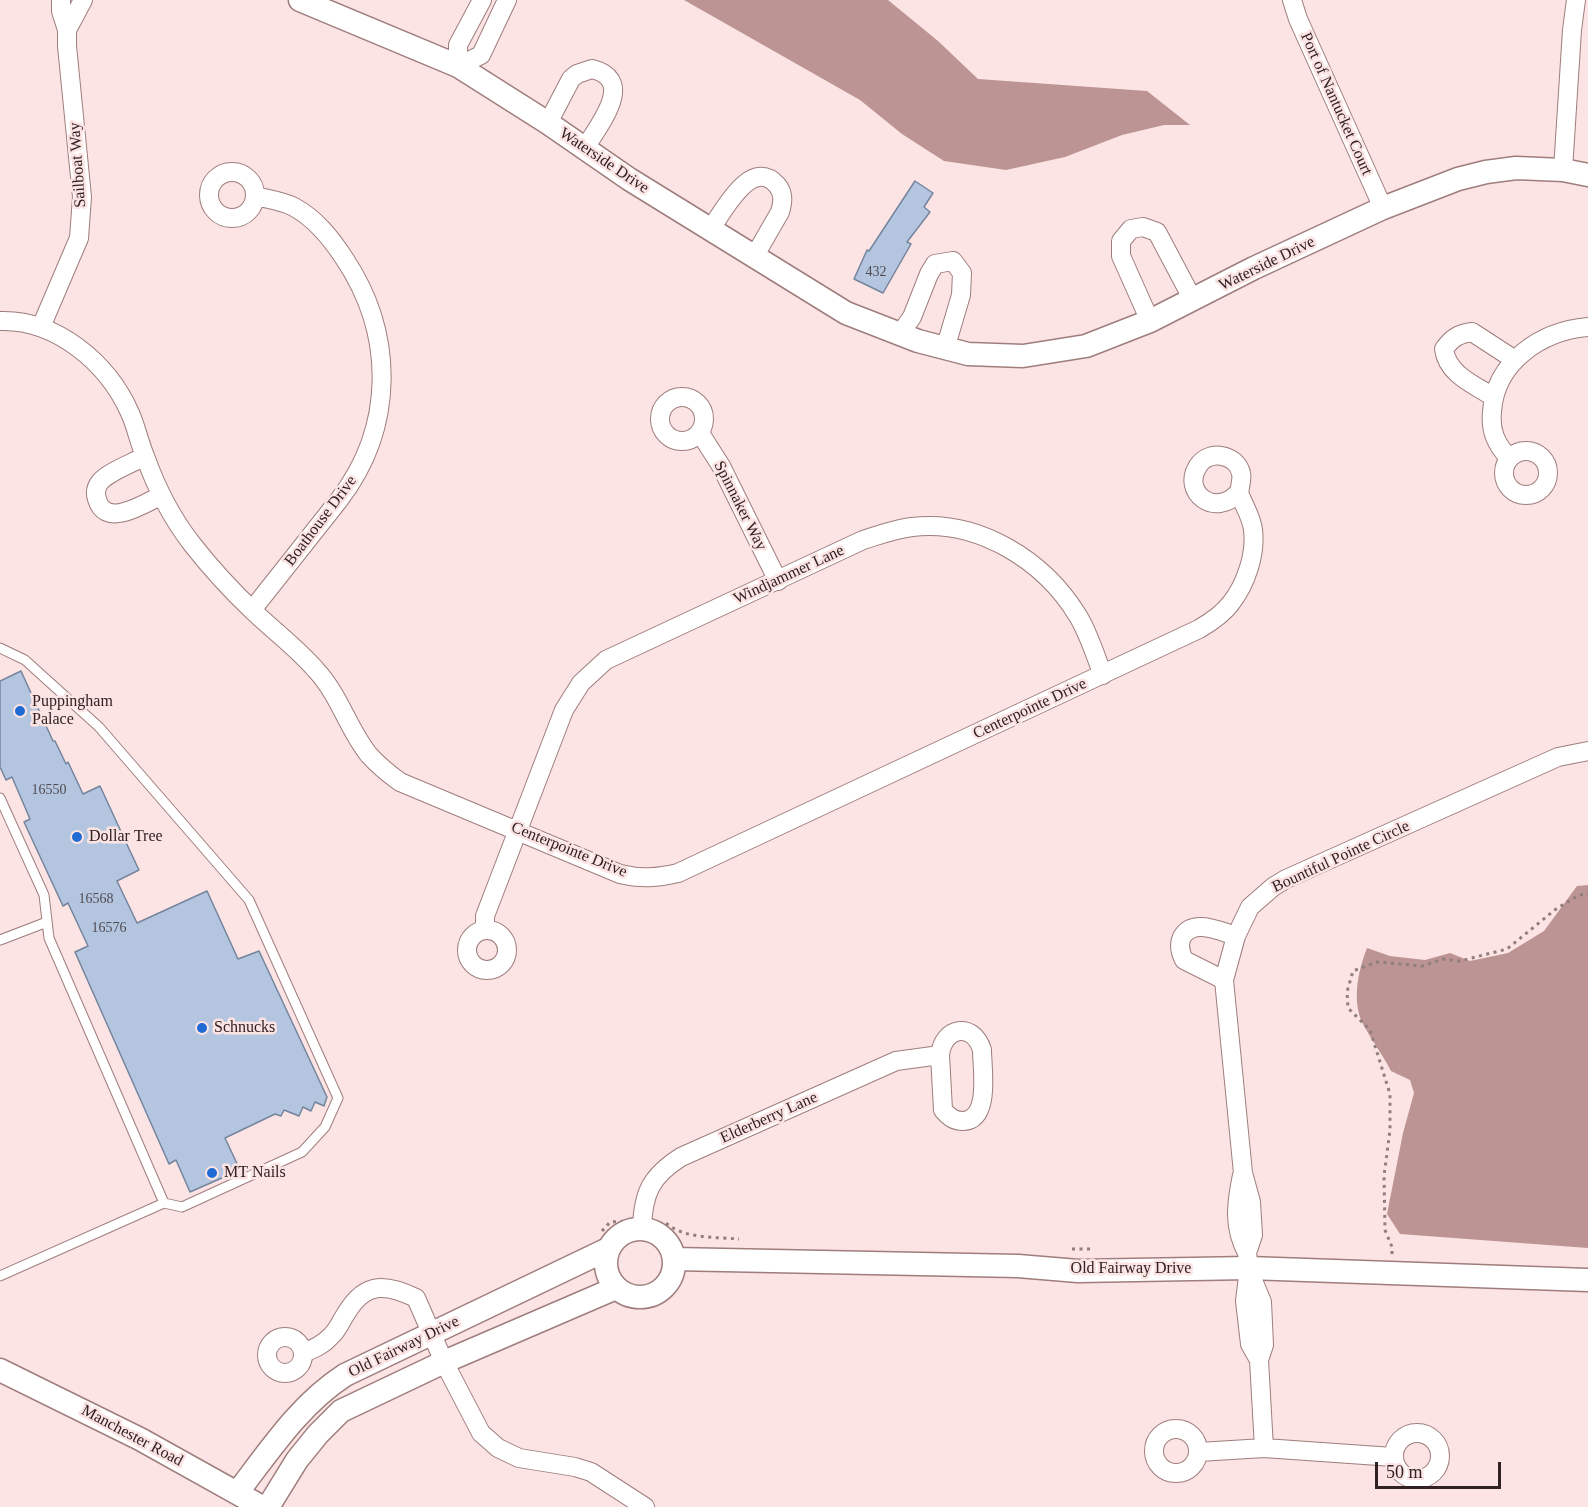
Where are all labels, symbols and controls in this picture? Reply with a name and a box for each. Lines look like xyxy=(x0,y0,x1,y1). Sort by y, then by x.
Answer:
street label: Port of Nantucket Court xyxy=(1296,30,1376,178)
street label: Sailboat Way xyxy=(65,122,91,208)
street label: Waterside Drive xyxy=(556,124,652,198)
street label: Waterside Drive xyxy=(1216,233,1318,295)
house number: 432 xyxy=(866,264,886,280)
street label: Spinnaker Way xyxy=(709,458,771,554)
street label: Boathouse Drive xyxy=(281,472,361,570)
street label: Windjammer Lane xyxy=(731,541,847,609)
street label: Centerpointe Drive xyxy=(970,674,1090,744)
place label: Puppingham Palace xyxy=(32,692,113,730)
marker: Puppingham Palace xyxy=(13,704,27,718)
house number: 16550 xyxy=(31,782,66,798)
street label: Bountiful Pointe Circle xyxy=(1269,817,1413,897)
street label: Centerpointe Drive xyxy=(508,818,630,882)
place label: Dollar Tree xyxy=(89,827,163,847)
marker: Dollar Tree xyxy=(70,830,84,844)
house number: 16568 xyxy=(78,891,114,907)
house number: 16576 xyxy=(92,920,127,936)
place label: Schnucks xyxy=(214,1018,275,1038)
marker: Schnucks xyxy=(195,1021,209,1035)
street label: Elderberry Lane xyxy=(717,1088,821,1148)
place label: MT Nails xyxy=(224,1163,286,1183)
marker: MT Nails xyxy=(205,1166,219,1180)
street label: Old Fairway Drive xyxy=(1071,1259,1191,1279)
street label: Old Fairway Drive xyxy=(345,1312,463,1382)
street label: Manchester Road xyxy=(78,1401,186,1471)
scale bar xyxy=(1378,1450,1504,1488)
text: 50 m xyxy=(1386,1462,1423,1482)

